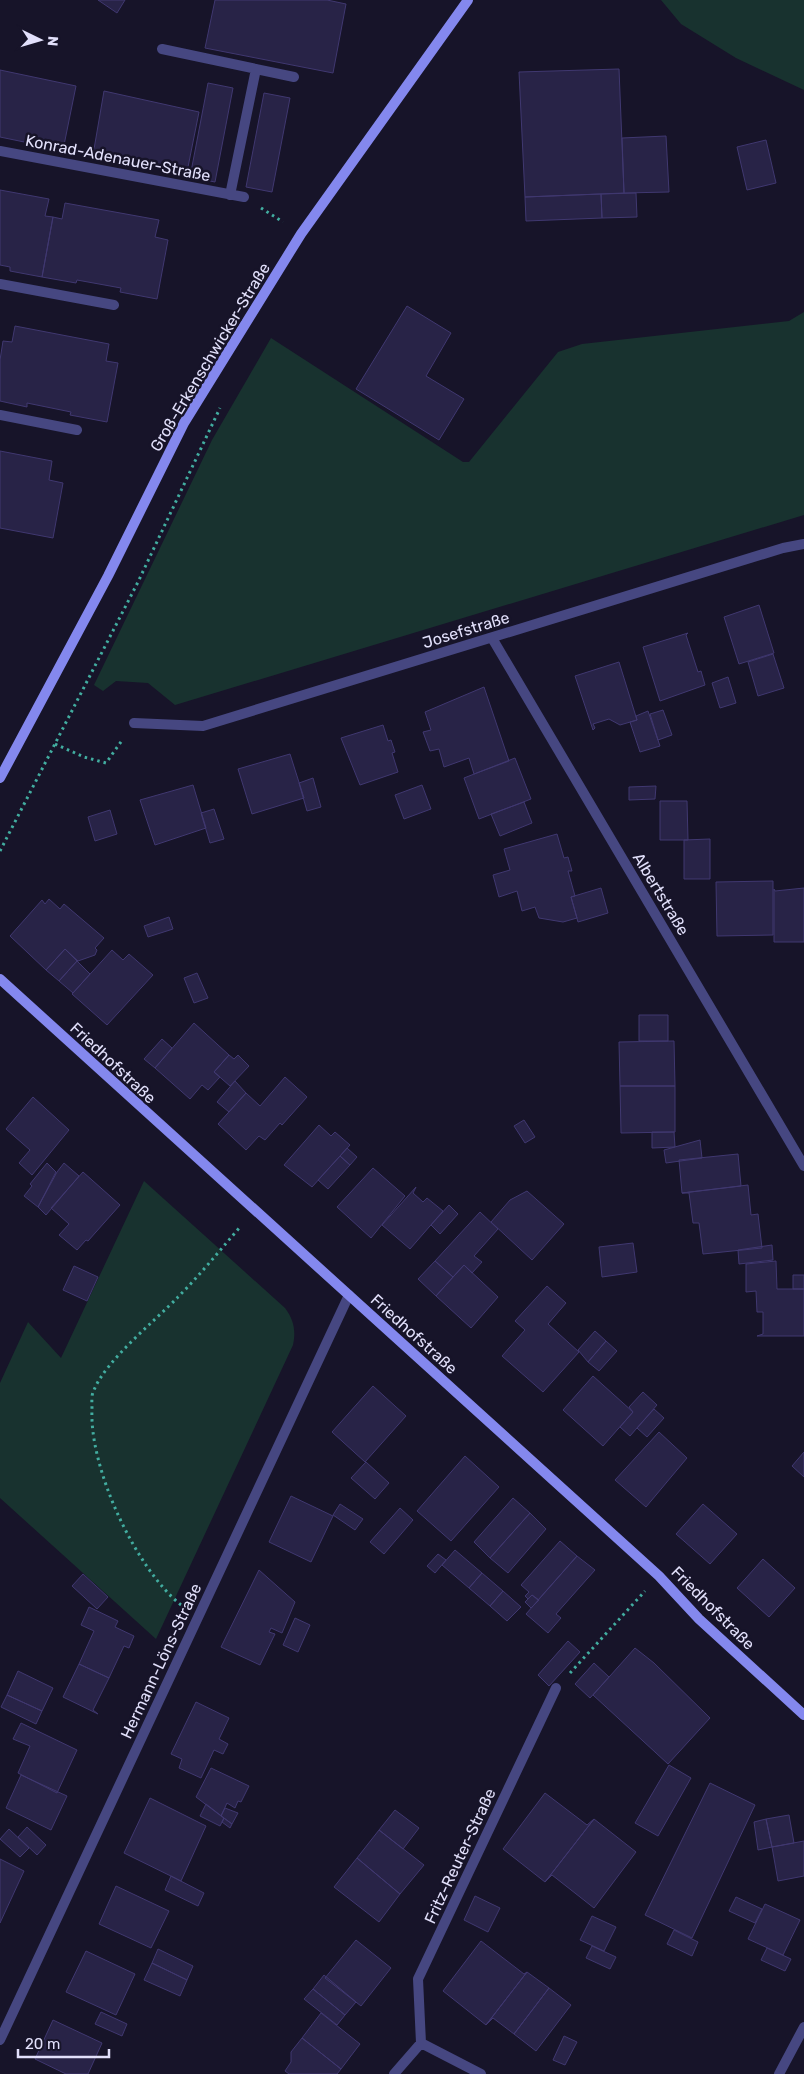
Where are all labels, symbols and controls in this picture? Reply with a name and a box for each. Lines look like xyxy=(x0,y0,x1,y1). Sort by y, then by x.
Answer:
north arrow xyxy=(15,15,65,65)
text: N xyxy=(44,35,61,47)
street label: Konrad-Adenauer-Straße xyxy=(24,131,212,185)
street label: Groß-Erkenschwicker-Straße xyxy=(146,259,274,455)
street label: Josefstraße xyxy=(420,608,512,652)
street label: Albertstraße xyxy=(629,849,693,939)
street label: Friedhofstraße xyxy=(66,1019,160,1108)
street label: Friedhofstraße xyxy=(367,1290,461,1378)
street label: Friedhofstraße xyxy=(667,1562,759,1654)
street label: Hermann-Löns-Straße xyxy=(117,1580,205,1742)
street label: Fritz-Reuter-Straße xyxy=(420,1785,500,1927)
scale bar xyxy=(18,2026,109,2058)
text: 20 m xyxy=(25,2035,60,2053)

